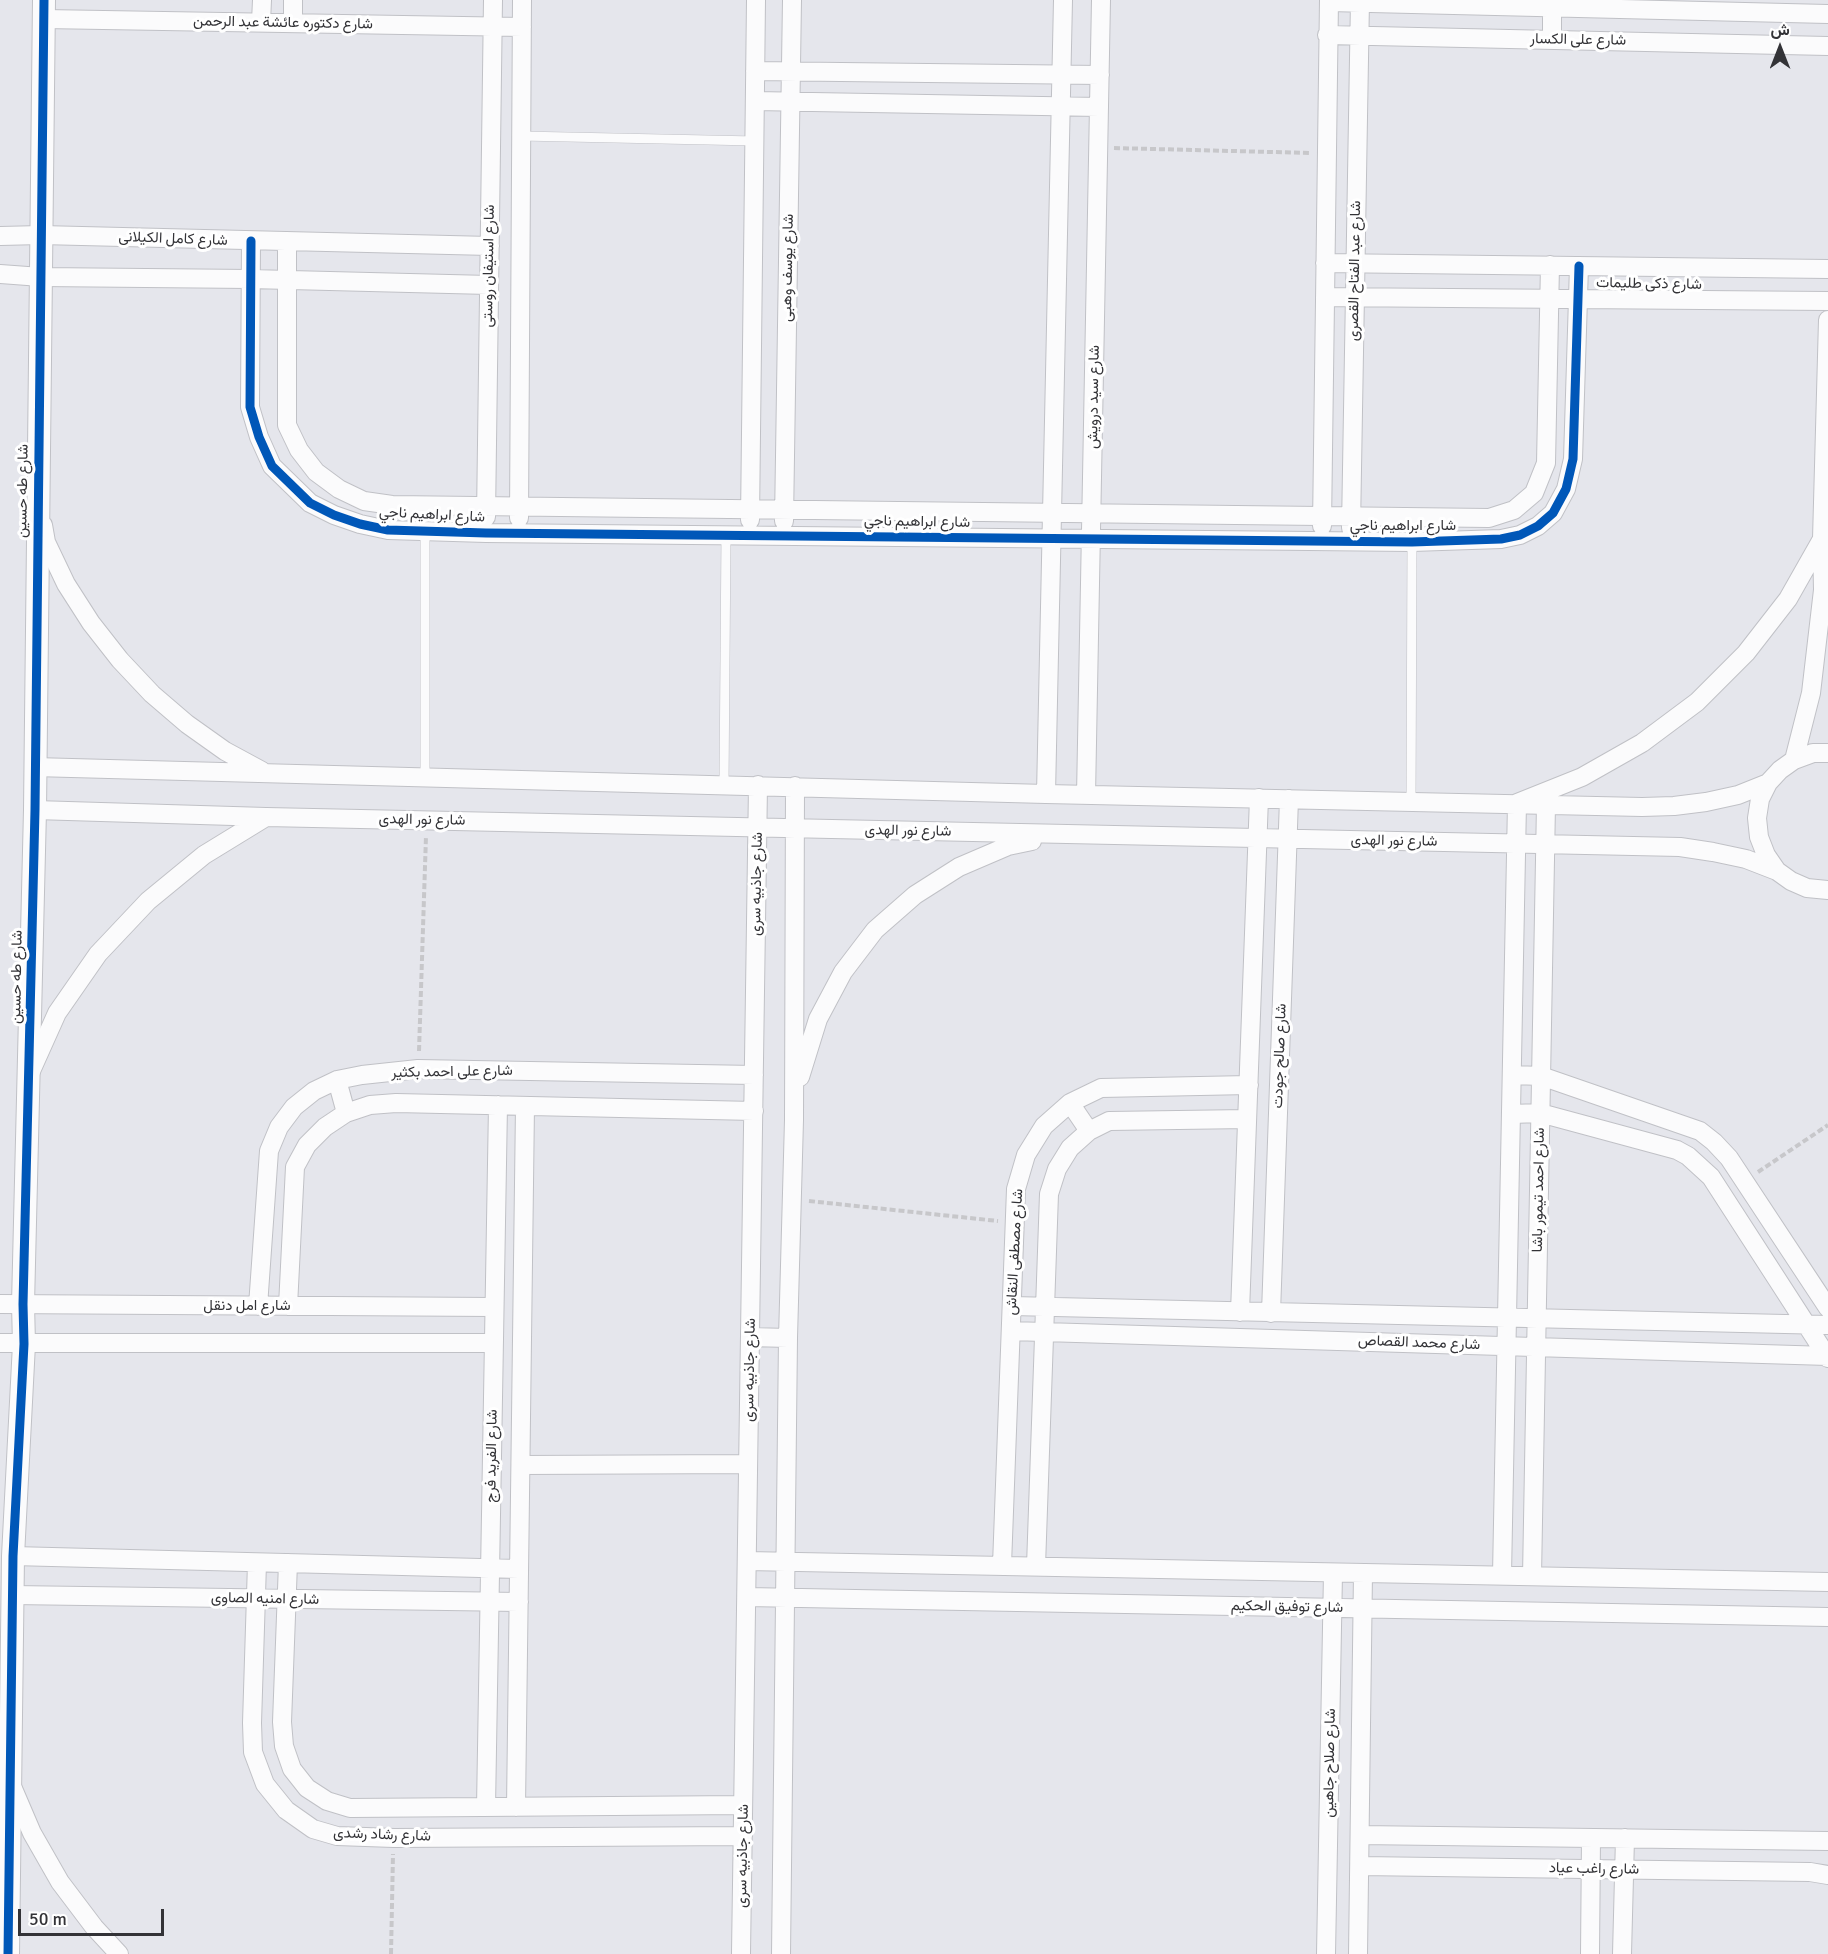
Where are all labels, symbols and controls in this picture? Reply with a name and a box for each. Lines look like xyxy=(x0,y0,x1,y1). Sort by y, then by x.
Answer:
street label: شارع دكتوره عائشة عبد الرحمن xyxy=(193,12,373,34)
north arrow xyxy=(1750,18,1810,78)
text: ش xyxy=(1770,20,1790,40)
street label: شارع على الكسار xyxy=(1530,30,1626,50)
street label: شارع عبد الفتاح القصرى xyxy=(1345,201,1365,341)
street label: شارع استيفان روستى xyxy=(479,204,499,328)
street label: شارع يوسف وهبى xyxy=(778,214,798,322)
street label: شارع كامل الكيلانى xyxy=(118,228,228,250)
street label: شارع ذكى طليمات xyxy=(1596,274,1702,294)
street label: شارع سيد درويش xyxy=(1084,345,1104,449)
street label: شارع طه حسين xyxy=(13,444,33,538)
street label: شارع ابراهيم ناجي xyxy=(378,503,486,527)
street label: شارع ابراهيم ناجي xyxy=(864,512,970,532)
street label: شارع ابراهيم ناجي xyxy=(1350,517,1456,535)
street label: شارع نور الهدى xyxy=(379,810,465,830)
street label: شارع نور الهدى xyxy=(865,821,951,841)
street label: شارع نور الهدى xyxy=(1351,831,1437,851)
street label: شارع جاذبيه سرى xyxy=(747,832,767,936)
street label: شارع طه حسين xyxy=(7,930,27,1024)
street label: شارع صالح جودت xyxy=(1269,1003,1291,1109)
street label: شارع على احمد بكثير xyxy=(391,1062,513,1082)
street label: شارع احمد تيمور باشا xyxy=(1529,1127,1549,1253)
street label: شارع مصطفى النقاش xyxy=(1003,1188,1027,1316)
street label: شارع امل دنقل xyxy=(203,1297,291,1315)
street label: شارع جاذبيه سرى xyxy=(740,1318,760,1422)
street label: شارع محمد القصاص xyxy=(1358,1332,1480,1354)
street label: شارع الفريد فرج xyxy=(482,1409,502,1503)
street label: شارع امنيه الصاوى xyxy=(211,1589,319,1609)
street label: شارع توفيق الحكيم xyxy=(1231,1597,1343,1617)
street label: شارع صلاح جاهين xyxy=(1320,1708,1340,1818)
street label: شارع جاذبيه سرى xyxy=(733,1804,753,1908)
street label: شارع رشاد رشدى xyxy=(333,1824,431,1846)
street label: شارع راغب عياد xyxy=(1549,1859,1639,1879)
scale bar xyxy=(21,1897,166,1935)
text: 50 m xyxy=(29,1908,67,1930)

